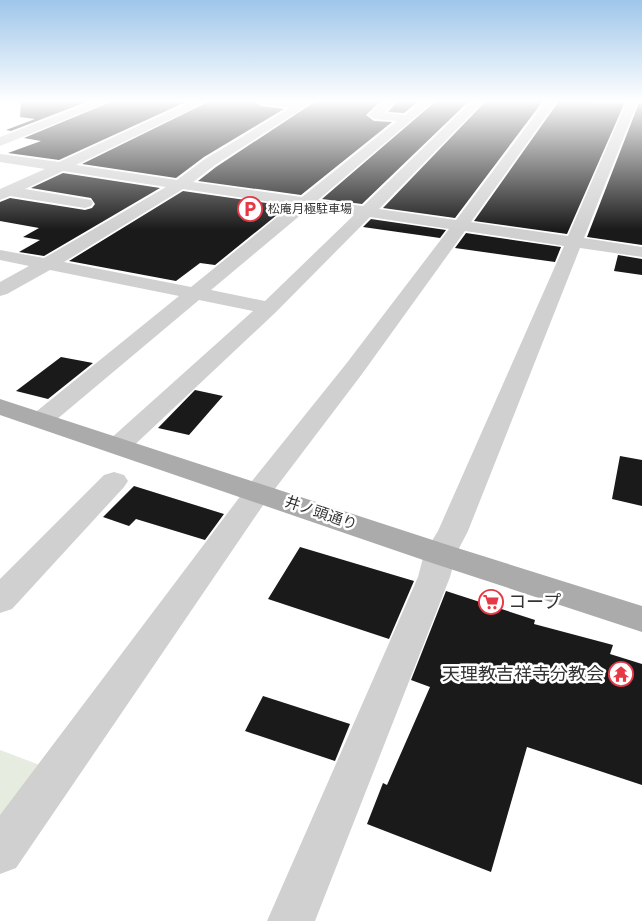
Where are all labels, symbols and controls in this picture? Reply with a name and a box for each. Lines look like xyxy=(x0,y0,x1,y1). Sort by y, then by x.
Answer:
parking icon: 松庵月極駐車場 xyxy=(237,196,263,222)
place label: 松庵月極駐車場 xyxy=(268,202,352,216)
street label: 井ノ頭通り xyxy=(283,492,359,534)
supermarket icon: コープ xyxy=(478,589,504,615)
place label: コープ xyxy=(508,591,561,613)
temple icon: 天理教吉祥寺分教会 xyxy=(608,661,634,687)
place label: 天理教吉祥寺分教会 xyxy=(442,663,604,685)

